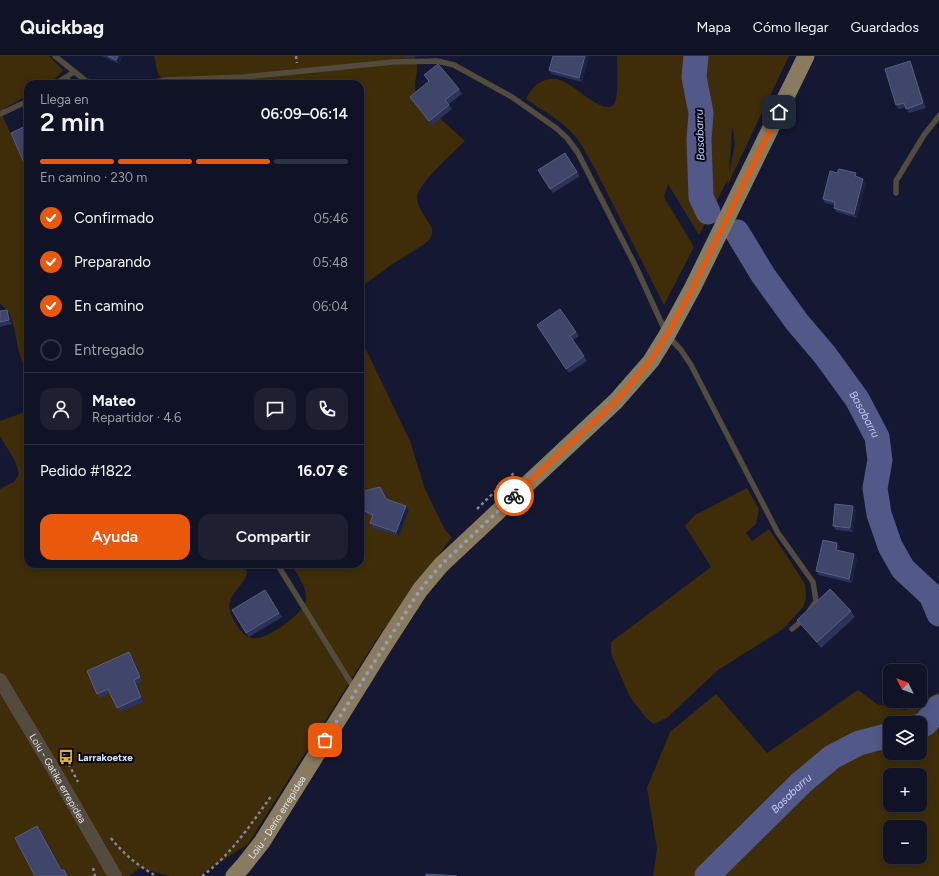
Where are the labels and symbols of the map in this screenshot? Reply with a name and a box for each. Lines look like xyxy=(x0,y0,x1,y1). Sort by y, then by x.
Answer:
pin xyxy=(762,95,796,129)
water label: Basabarru xyxy=(693,109,707,161)
water label: Basabarru xyxy=(847,388,883,440)
courier xyxy=(494,476,534,516)
north arrow xyxy=(883,664,927,708)
pin xyxy=(308,723,342,757)
street label: Loiu - Gatika errepidea xyxy=(27,731,89,825)
bus stop icon: Larrakoetxe xyxy=(57,748,75,766)
place label: Larrakoetxe xyxy=(78,751,133,764)
water label: Basabarru xyxy=(768,771,814,816)
street label: Loiu - Derio errepidea xyxy=(245,773,308,861)

